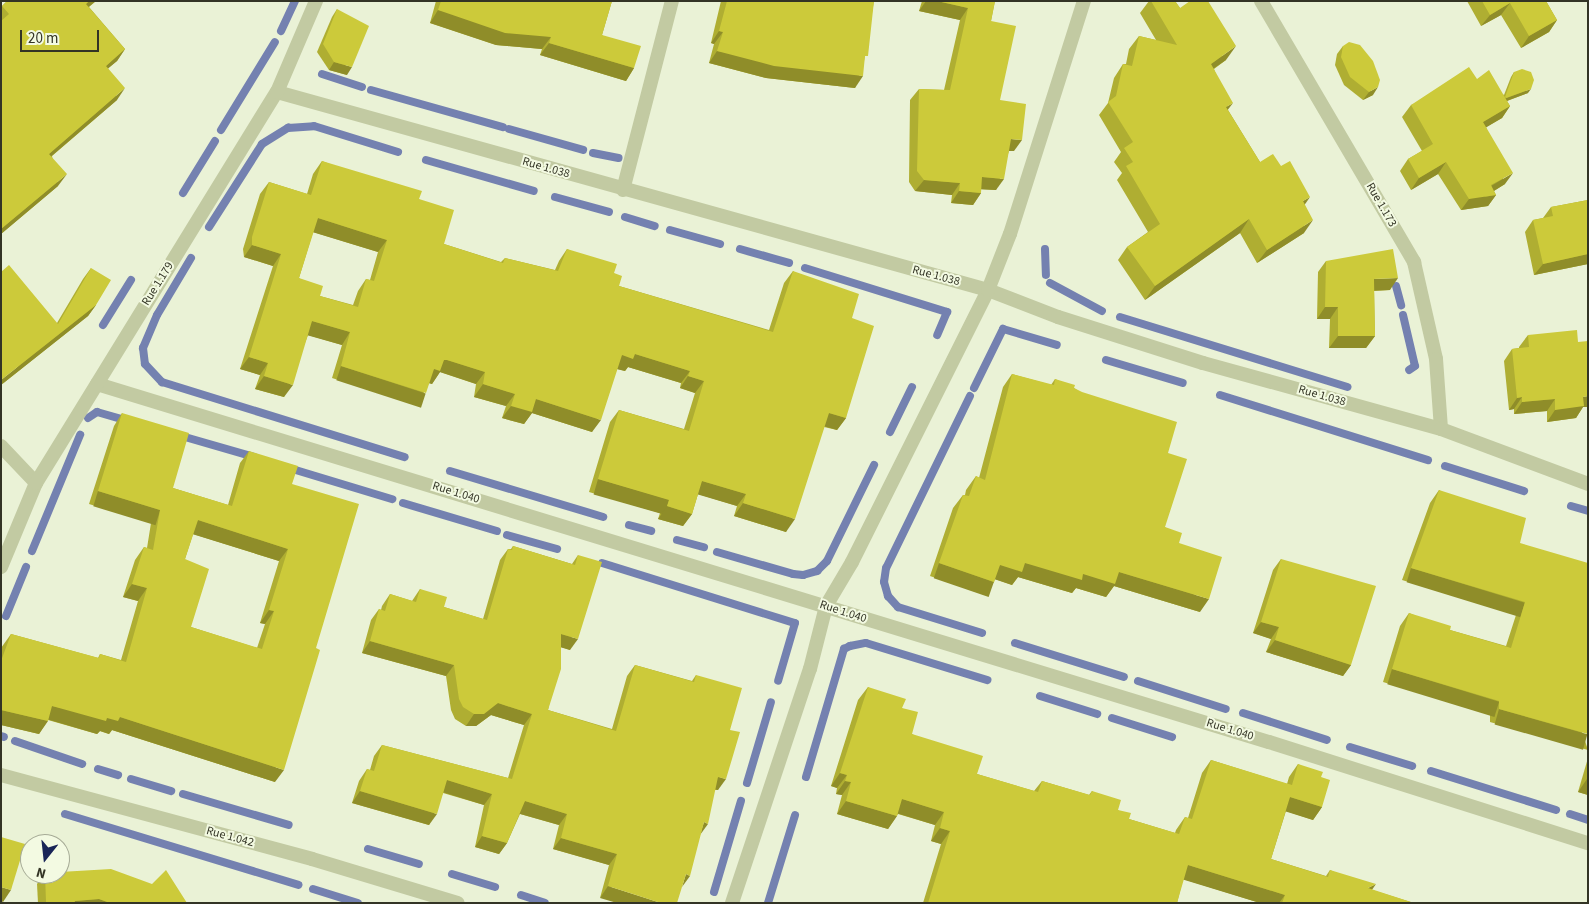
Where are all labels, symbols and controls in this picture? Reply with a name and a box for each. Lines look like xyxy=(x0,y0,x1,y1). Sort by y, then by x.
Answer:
scale bar xyxy=(22,20,101,52)
text: 20 m xyxy=(28,28,58,49)
street label: Rue 1.038 xyxy=(521,154,571,182)
street label: Rue 1.173 xyxy=(1363,180,1399,230)
street label: Rue 1.179 xyxy=(139,260,177,308)
street label: Rue 1.038 xyxy=(911,263,961,289)
street label: Rue 1.038 xyxy=(1297,382,1347,410)
street label: Rue 1.040 xyxy=(431,479,481,507)
street label: Rue 1.040 xyxy=(818,598,868,626)
street label: Rue 1.040 xyxy=(1205,716,1255,744)
street label: Rue 1.042 xyxy=(205,824,255,850)
north arrow xyxy=(20,834,70,884)
text: N xyxy=(34,862,48,883)

